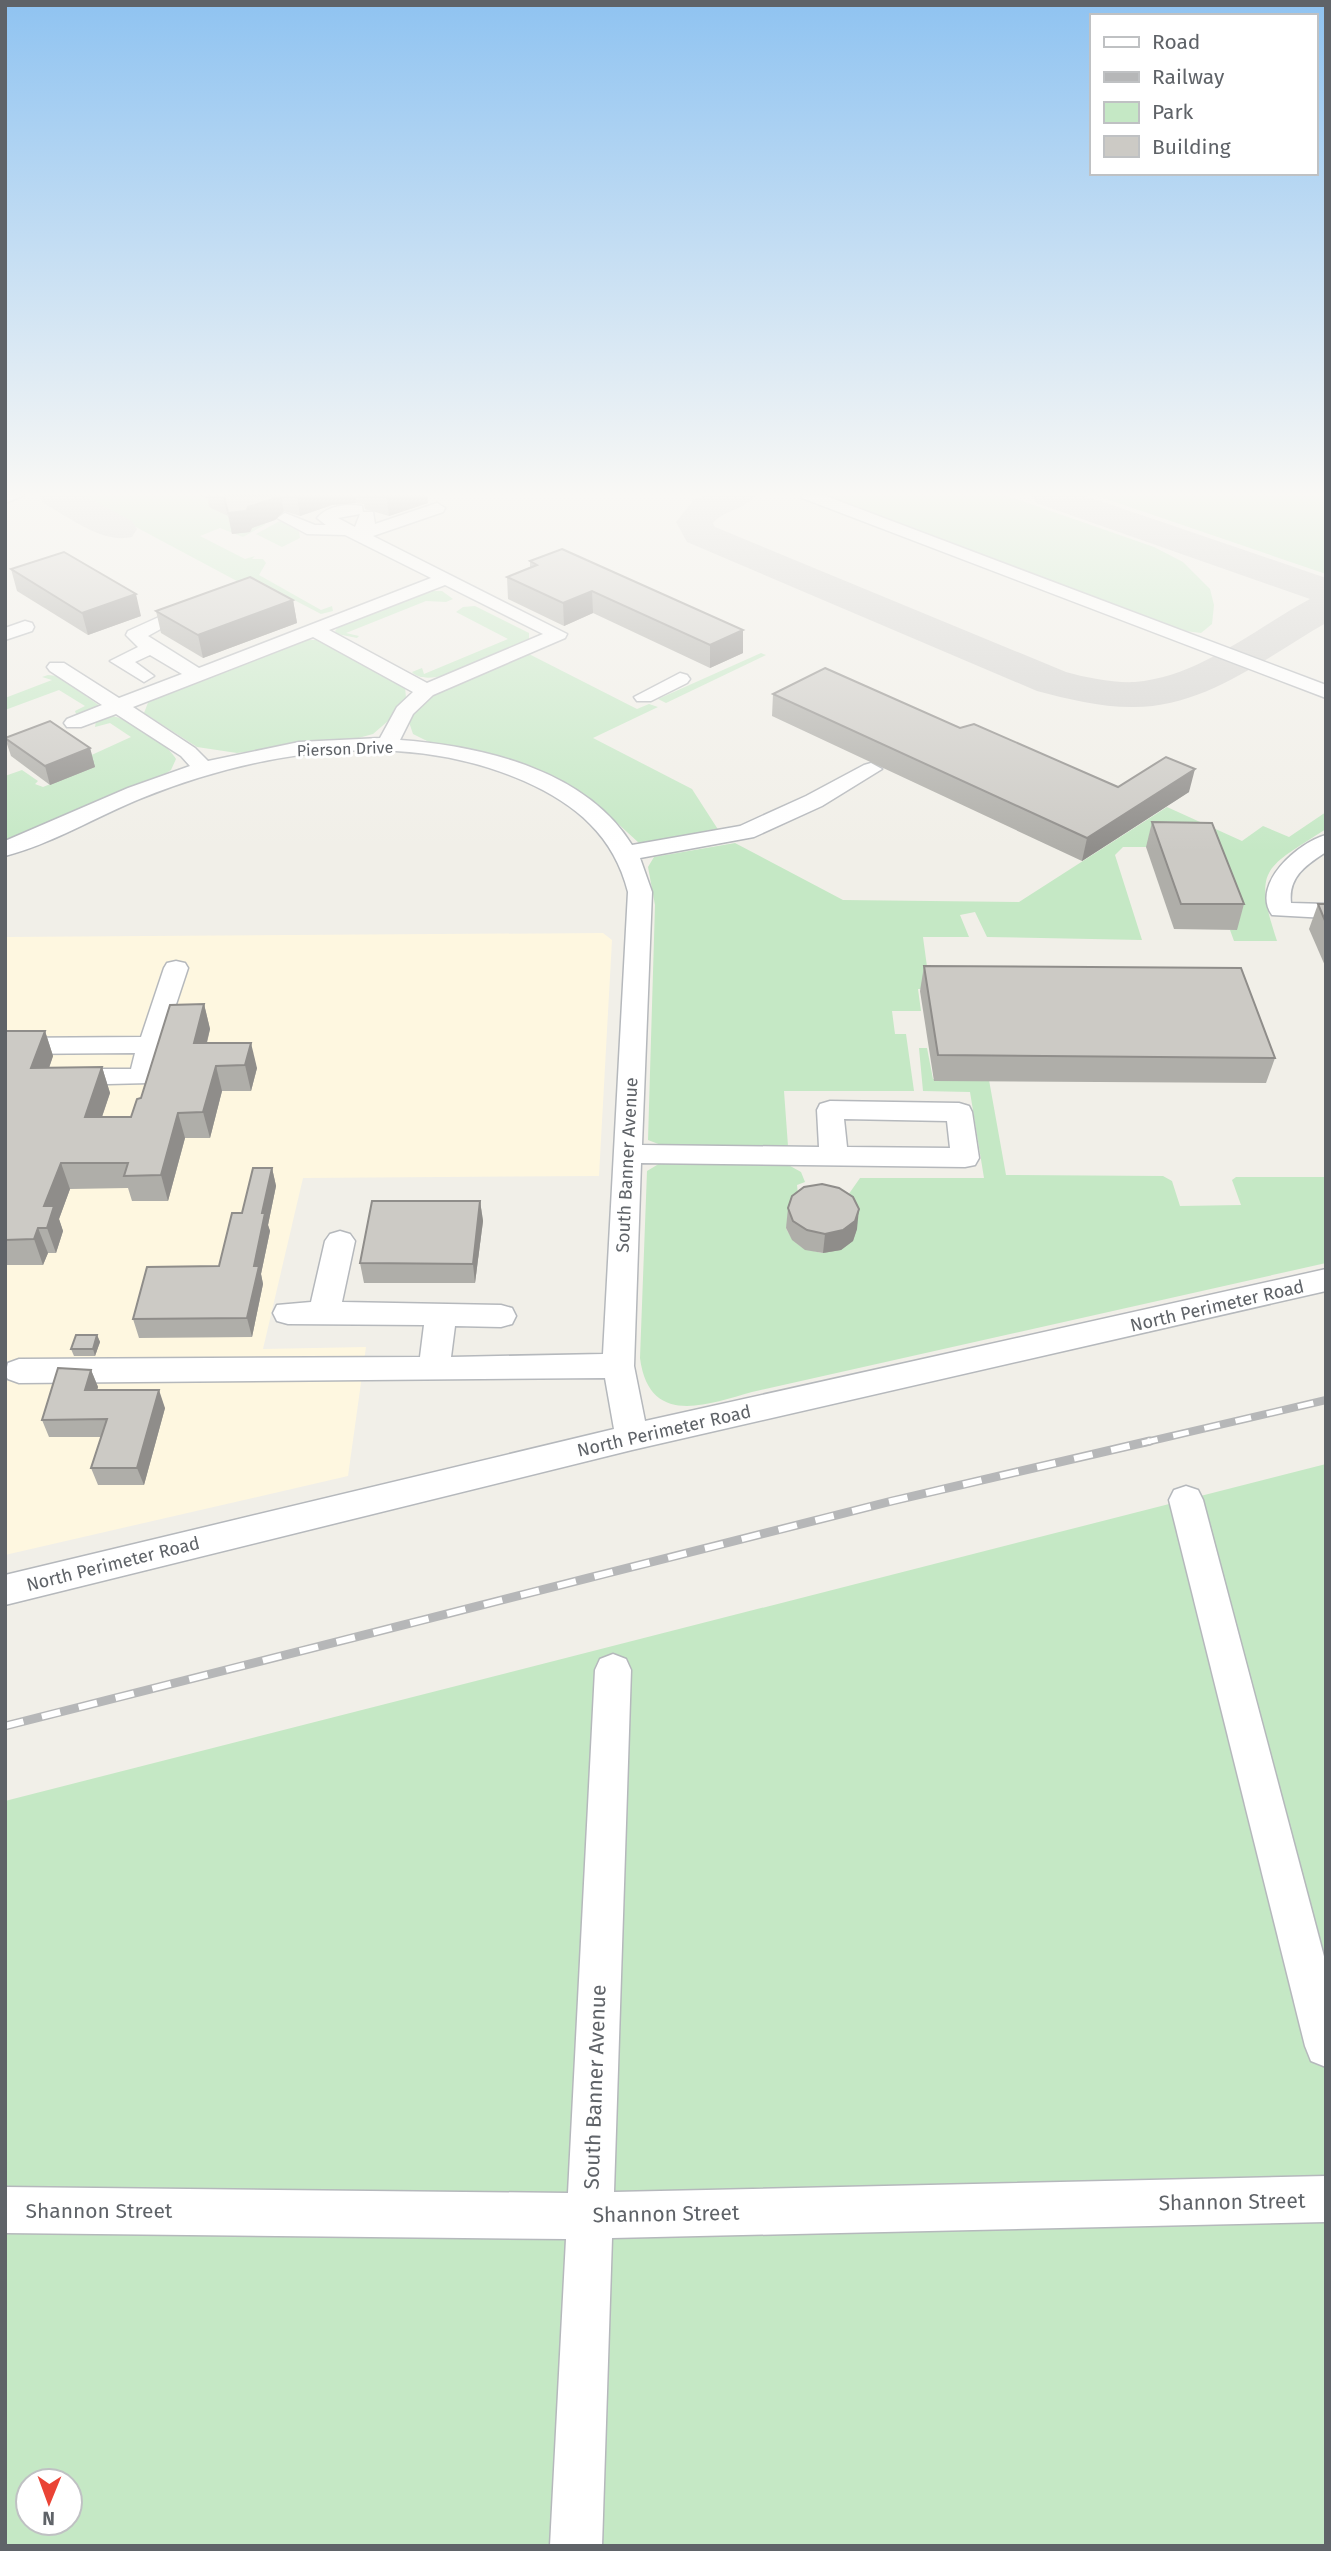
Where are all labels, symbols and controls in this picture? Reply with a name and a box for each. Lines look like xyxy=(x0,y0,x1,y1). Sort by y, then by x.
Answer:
legend xyxy=(1090,14,1317,175)
text: Road xyxy=(1152,29,1200,55)
text: Railway xyxy=(1152,64,1225,90)
text: Park xyxy=(1152,99,1194,125)
text: Building xyxy=(1152,134,1231,160)
street label: Pierson Drive xyxy=(296,738,394,760)
street label: South Banner Avenue xyxy=(611,1077,643,1253)
street label: North Perimeter Road xyxy=(1128,1275,1306,1337)
street label: North Perimeter Road xyxy=(575,1400,753,1462)
street label: North Perimeter Road xyxy=(24,1532,202,1596)
street label: South Banner Avenue xyxy=(578,1984,612,2190)
street label: Shannon Street xyxy=(1158,2188,1306,2216)
street label: Shannon Street xyxy=(26,2198,173,2224)
street label: Shannon Street xyxy=(592,2200,740,2228)
north arrow xyxy=(14,2467,84,2537)
text: N xyxy=(42,2507,55,2530)

